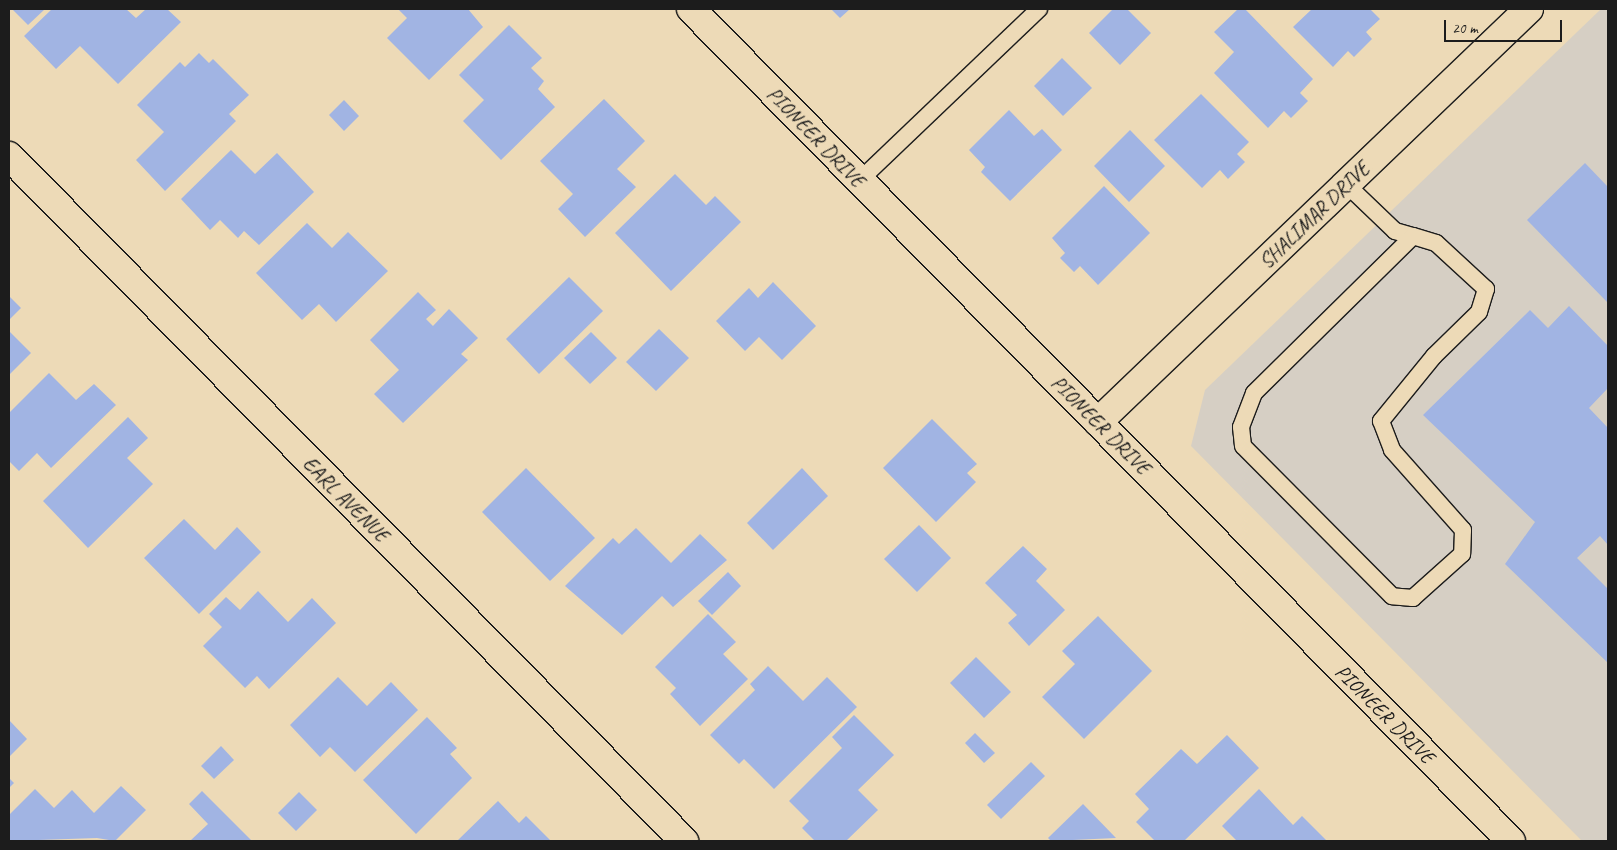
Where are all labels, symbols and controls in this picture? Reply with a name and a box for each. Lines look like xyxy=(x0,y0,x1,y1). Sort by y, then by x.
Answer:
scale bar xyxy=(1447,10,1564,42)
text: 20 m xyxy=(1452,19,1478,38)
street label: PIONEER DRIVE xyxy=(762,81,870,193)
street label: SHALIMAR DRIVE xyxy=(1254,156,1374,274)
street label: PIONEER DRIVE xyxy=(1046,370,1156,480)
street label: EARL AVENUE xyxy=(298,451,394,547)
street label: PIONEER DRIVE xyxy=(1330,659,1440,769)

